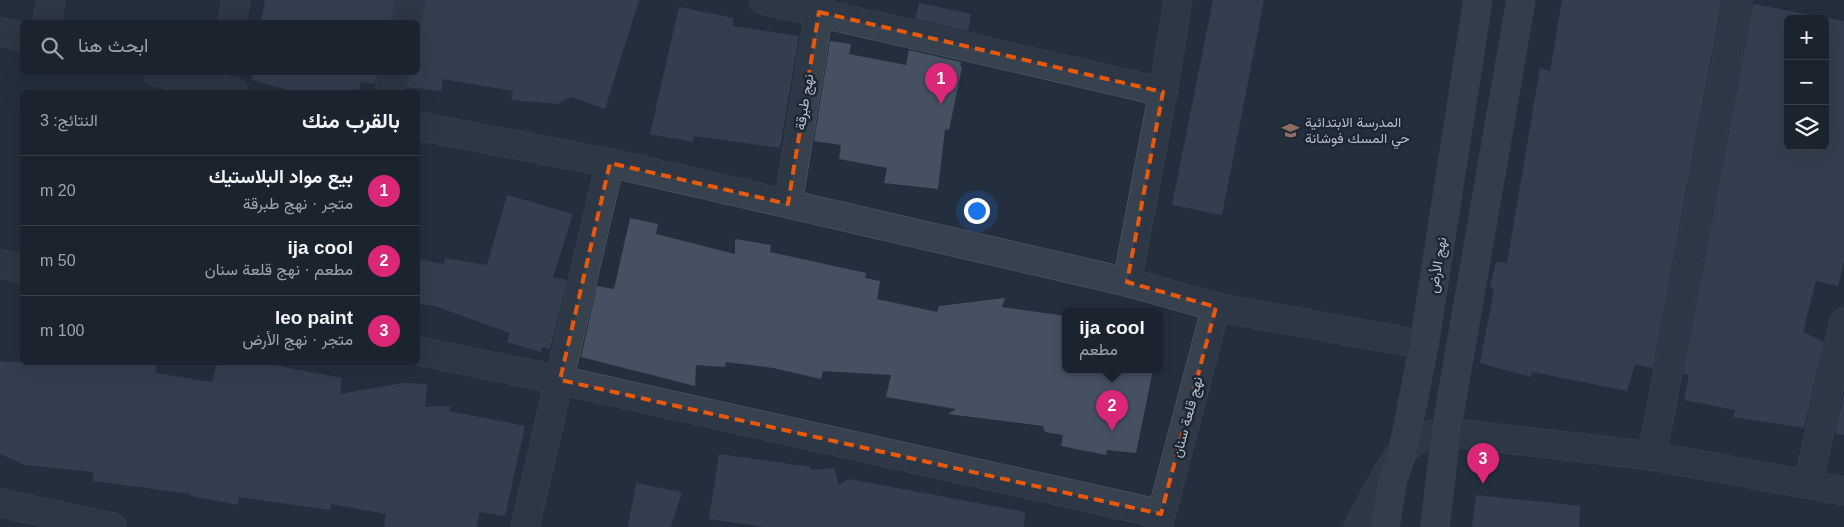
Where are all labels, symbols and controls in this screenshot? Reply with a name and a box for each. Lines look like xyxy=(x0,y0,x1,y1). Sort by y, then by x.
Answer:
map controls xyxy=(1784,15,1829,150)
button: + xyxy=(1784,15,1829,60)
search box xyxy=(20,20,420,75)
icon: search xyxy=(38,34,66,62)
text: ابحث هنا xyxy=(78,35,148,56)
button: − xyxy=(1784,60,1829,105)
pin: 1 xyxy=(925,63,957,104)
street label: نهج طبرقة xyxy=(792,73,819,132)
button: layers xyxy=(1784,105,1829,150)
text: بالقرب منك xyxy=(302,109,400,132)
text: النتائج: 3 xyxy=(40,112,98,129)
place label: المدرسة الابتدائية حي المسك فوشانة xyxy=(1305,114,1410,150)
school or university icon: المدرسة الابتدائية حي المسك فوشانة xyxy=(1281,120,1301,140)
text: بيع مواد البلاستيك xyxy=(209,166,353,187)
text: 20 m xyxy=(40,182,76,199)
text: 1 xyxy=(380,182,388,199)
text: متجر · نهج طبرقة xyxy=(243,195,353,212)
your location xyxy=(964,198,990,224)
street label: نهج الأرض xyxy=(1425,236,1452,295)
text: ija cool xyxy=(288,237,353,258)
text: 50 m xyxy=(40,252,76,269)
text: 2 xyxy=(380,252,388,269)
text: مطعم · نهج قلعة سنان xyxy=(205,261,353,278)
text: leo paint xyxy=(275,307,353,328)
popup xyxy=(1062,308,1162,373)
text: ija cool xyxy=(1079,317,1145,338)
text: 100 m xyxy=(40,322,84,339)
text: 3 xyxy=(380,322,388,339)
text: متجر · نهج الأرض xyxy=(242,331,353,348)
text: مطعم xyxy=(1079,341,1118,358)
street label: نهج قلعة سنان xyxy=(1168,375,1208,460)
pin: 2 xyxy=(1096,390,1128,431)
pin: 3 xyxy=(1467,443,1499,484)

